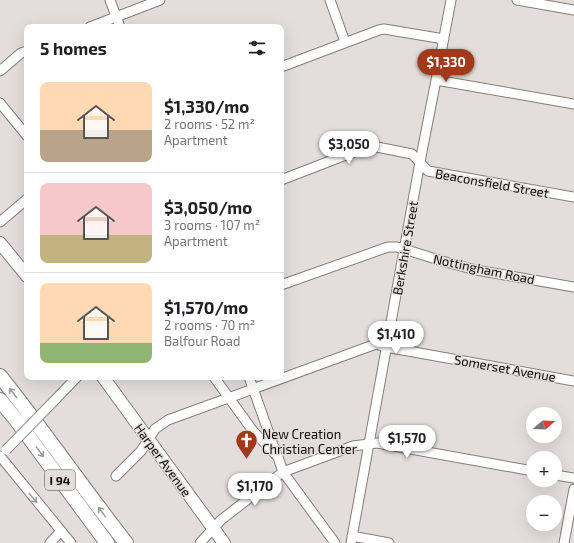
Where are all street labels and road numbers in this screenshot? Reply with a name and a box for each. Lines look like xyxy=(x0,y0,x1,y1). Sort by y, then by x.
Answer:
street label: Beaconsfield Street xyxy=(434,165,550,201)
street label: Berkshire Street xyxy=(389,200,421,296)
street label: Nottingham Road xyxy=(432,250,536,288)
street label: Somerset Avenue xyxy=(453,351,557,385)
street label: Harper Avenue xyxy=(131,420,195,500)
road number: I 94 xyxy=(45,470,75,490)

